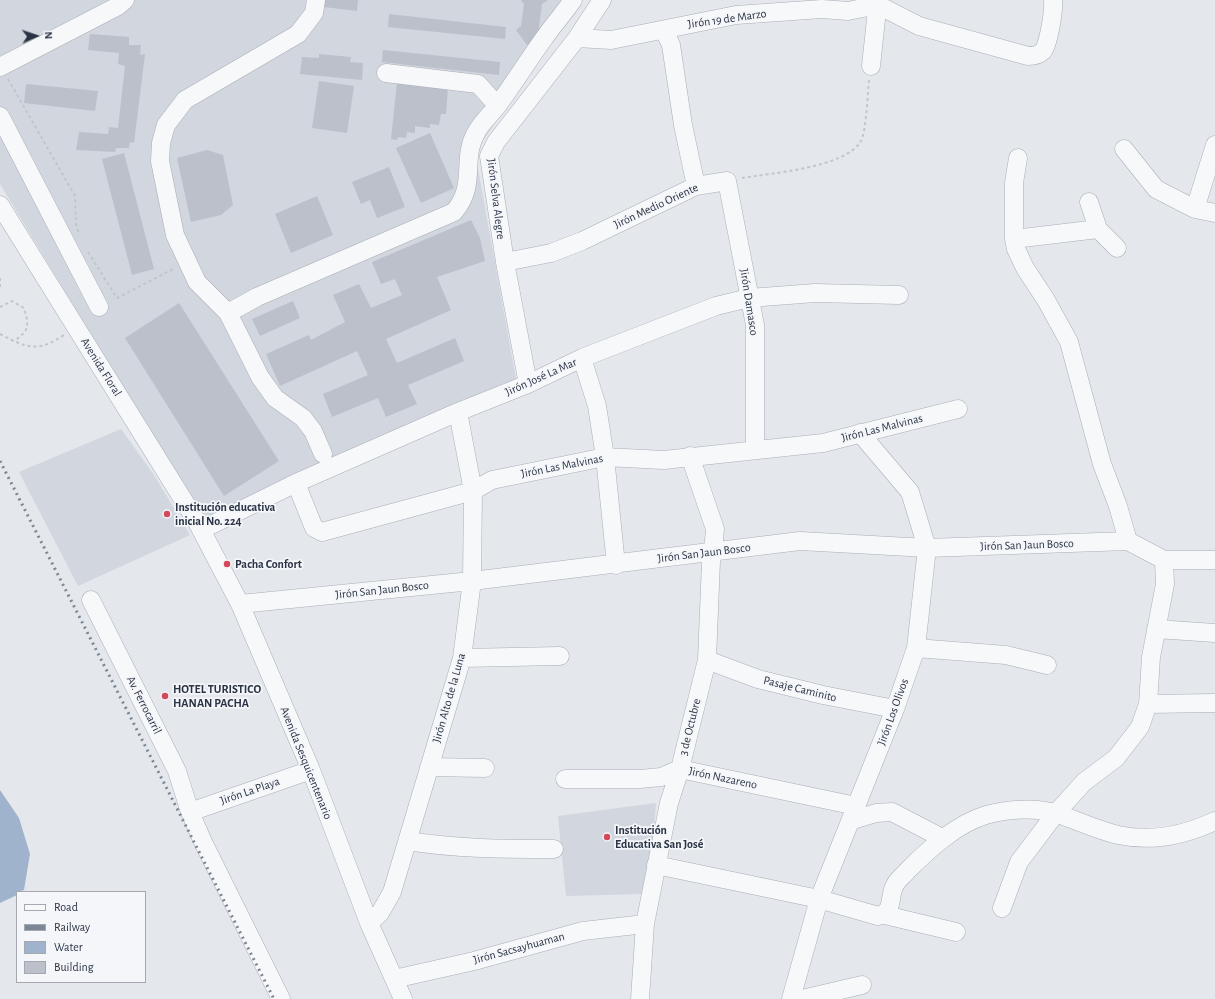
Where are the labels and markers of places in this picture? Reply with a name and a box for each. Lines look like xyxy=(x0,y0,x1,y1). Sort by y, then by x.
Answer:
place label: Institución educativa inicial No. 224 xyxy=(175,500,275,528)
marker: Institución educativa inicial No. 224 xyxy=(162,509,172,519)
place label: Pacha Confort xyxy=(235,557,302,571)
marker: Pacha Confort xyxy=(222,559,232,569)
place label: HOTEL TURISTICO HANAN PACHA xyxy=(173,682,261,710)
marker: HOTEL TURISTICO HANAN PACHA xyxy=(160,691,170,701)
place label: Institución Educativa San José xyxy=(615,823,703,851)
marker: Institución Educativa San José xyxy=(602,832,612,842)

